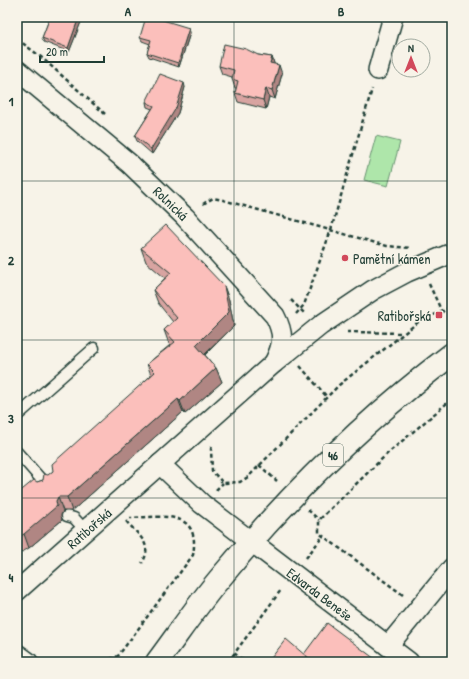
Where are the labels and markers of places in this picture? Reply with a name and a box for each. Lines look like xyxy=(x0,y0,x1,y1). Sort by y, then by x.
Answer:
place label: Pamětní kámen xyxy=(353,249,431,268)
marker: Pamětní kámen xyxy=(340,253,350,263)
place label: Ratibořská xyxy=(378,306,431,325)
marker: Ratibořská xyxy=(434,310,444,320)

